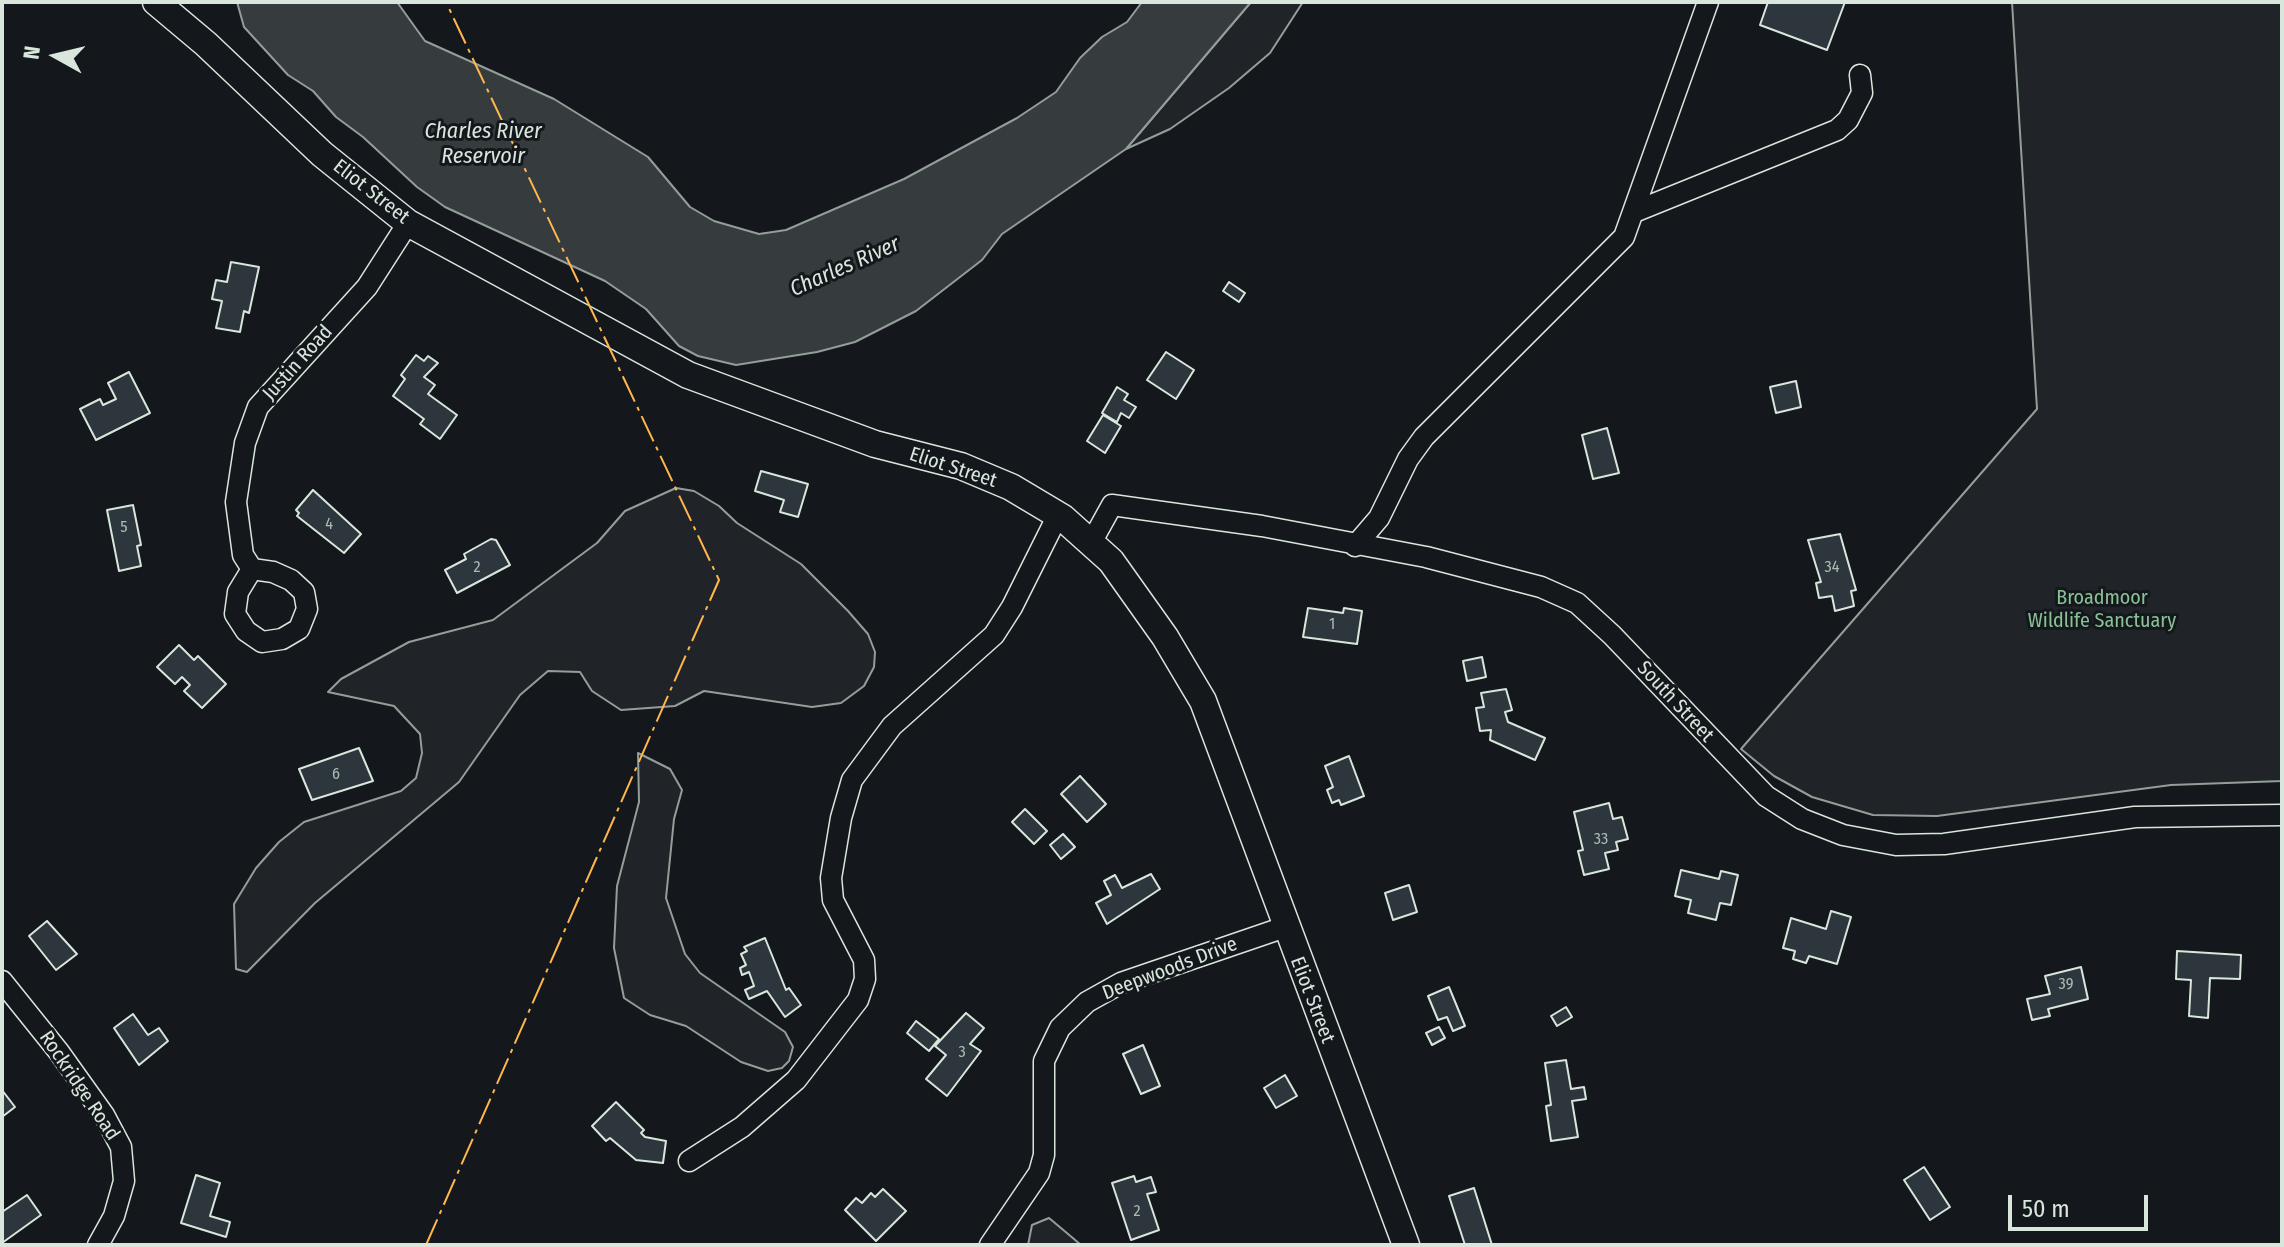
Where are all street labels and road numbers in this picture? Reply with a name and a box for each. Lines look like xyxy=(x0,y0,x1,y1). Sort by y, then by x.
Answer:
street label: Eliot Street xyxy=(328,155,414,229)
street label: Justin Road xyxy=(258,321,338,405)
street label: Eliot Street xyxy=(906,443,1000,493)
street label: South Street xyxy=(1631,657,1719,747)
street label: Deepwoods Drive xyxy=(1099,932,1241,1006)
street label: Eliot Street xyxy=(1285,953,1339,1047)
street label: Rockridge Road xyxy=(34,1027,124,1145)

